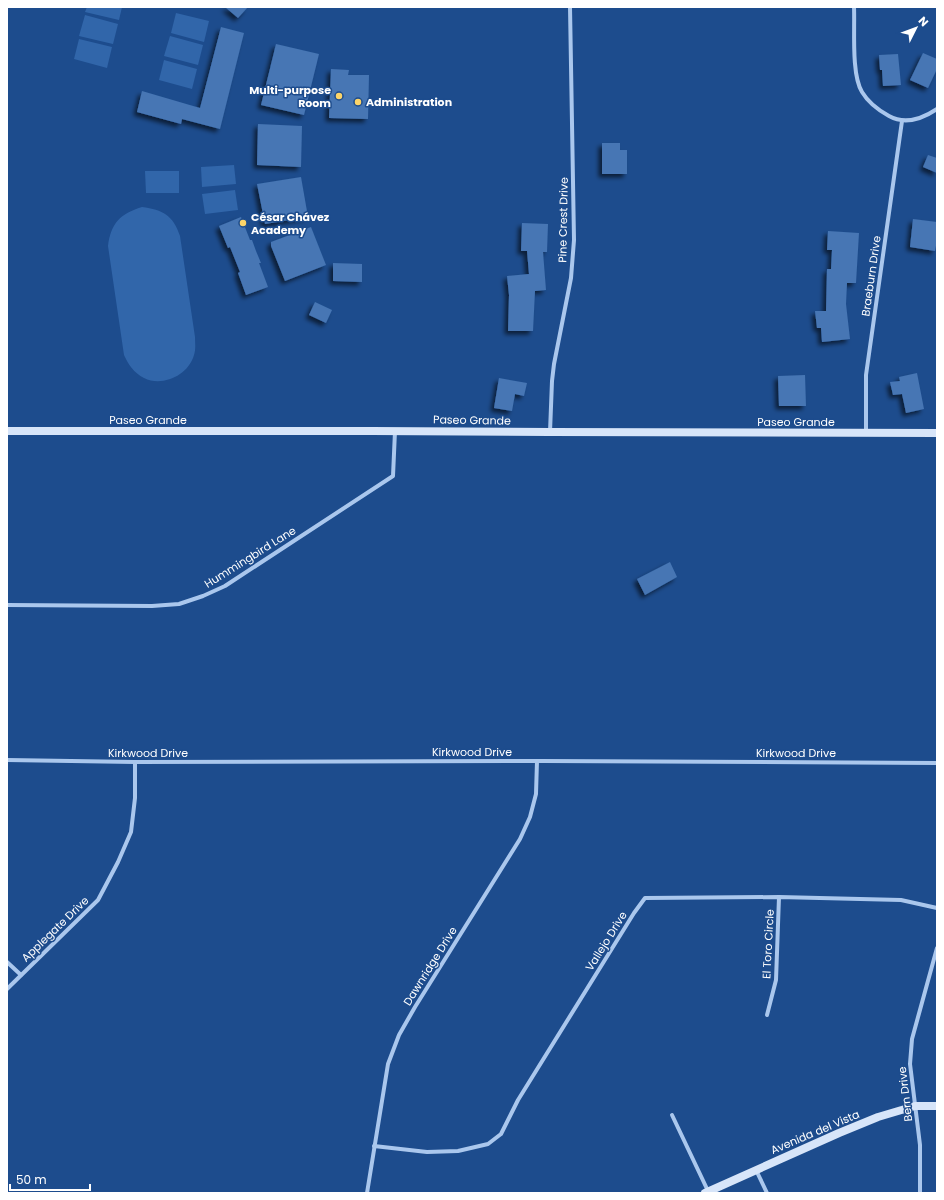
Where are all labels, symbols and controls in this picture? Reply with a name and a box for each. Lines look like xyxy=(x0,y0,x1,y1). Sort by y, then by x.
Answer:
north arrow xyxy=(896,8,936,48)
text: N xyxy=(915,13,932,30)
place label: Multi-purpose Room xyxy=(249,82,331,111)
marker: Multi-purpose Room xyxy=(334,91,344,101)
place label: Administration xyxy=(366,94,452,110)
marker: Administration xyxy=(353,97,363,107)
street label: Pine Crest Drive xyxy=(554,177,572,263)
place label: César Chávez Academy xyxy=(251,209,330,238)
marker: César Chávez Academy xyxy=(238,218,248,228)
street label: Braeburn Drive xyxy=(857,234,885,317)
street label: Paseo Grande xyxy=(433,411,511,429)
street label: Paseo Grande xyxy=(109,412,187,428)
street label: Paseo Grande xyxy=(757,414,835,430)
street label: Hummingbird Lane xyxy=(201,522,299,592)
street label: Kirkwood Drive xyxy=(432,744,512,760)
street label: Kirkwood Drive xyxy=(108,745,188,761)
street label: Kirkwood Drive xyxy=(756,745,836,761)
street label: Applegate Drive xyxy=(18,893,92,965)
street label: Vallejo Drive xyxy=(581,908,631,974)
street label: El Toro Circle xyxy=(758,909,778,979)
street label: Dawnridge Drive xyxy=(399,923,461,1009)
street label: Bern Drive xyxy=(894,1065,916,1122)
street label: Avenida del Vista xyxy=(768,1106,862,1158)
scale bar xyxy=(10,1166,90,1192)
text: 50 m xyxy=(16,1171,47,1188)

